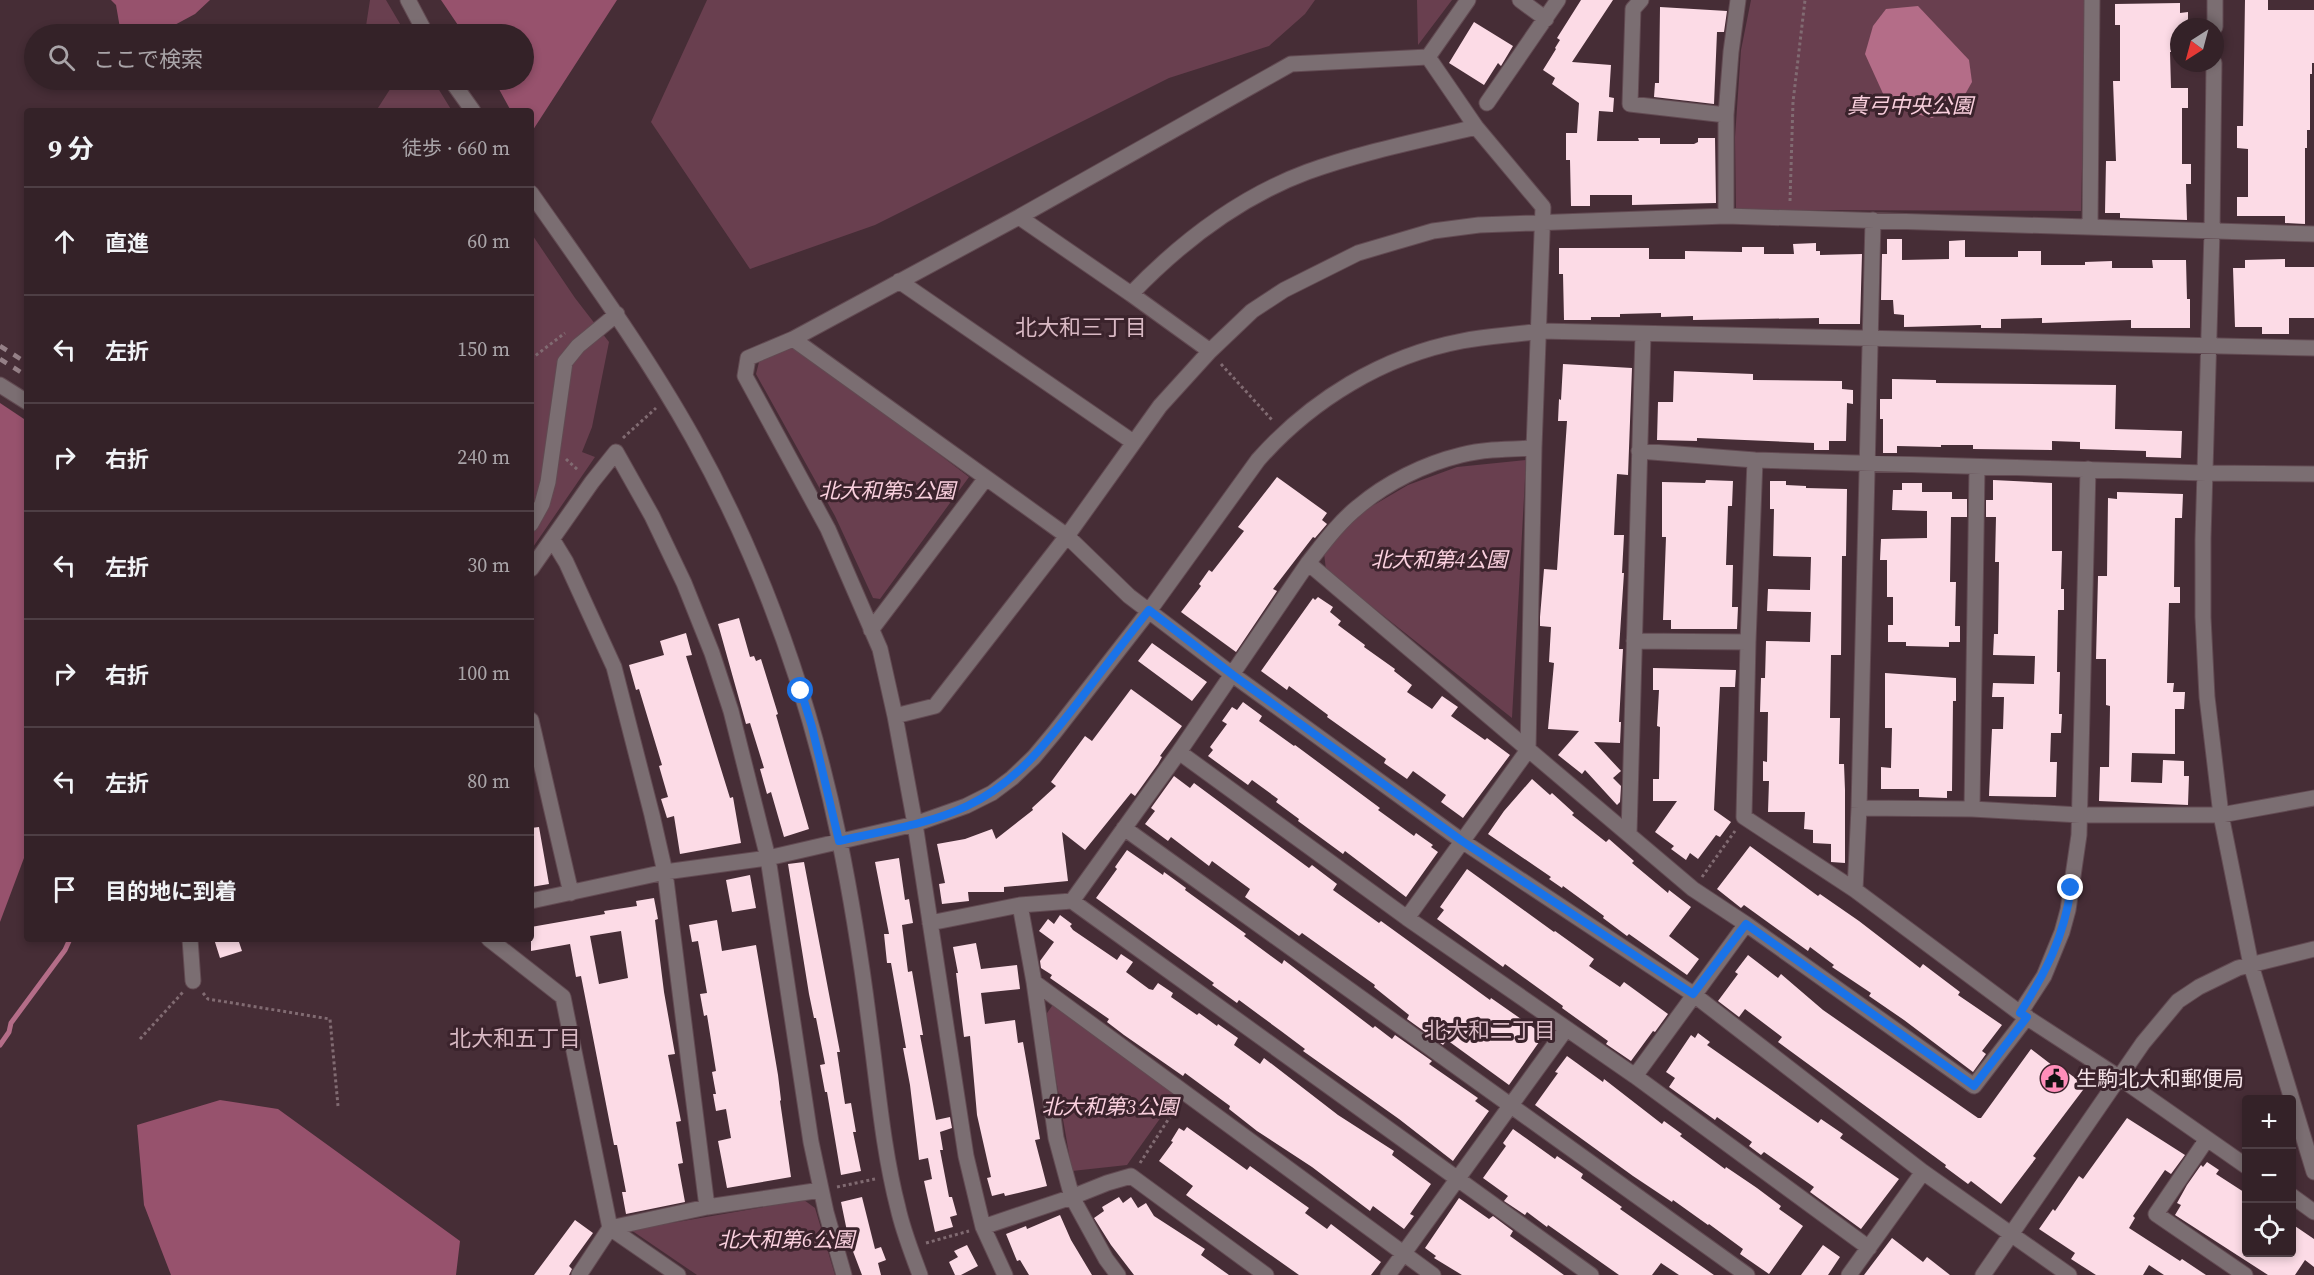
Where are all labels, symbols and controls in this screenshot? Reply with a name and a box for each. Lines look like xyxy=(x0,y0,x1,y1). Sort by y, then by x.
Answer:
north arrow xyxy=(2170,18,2224,72)
search box xyxy=(24,24,534,90)
icon: search xyxy=(45,41,78,74)
text: ここで検索 xyxy=(93,44,203,74)
park label: 真弓中央公園 xyxy=(1847,91,1976,120)
text: 9 分 xyxy=(48,131,94,167)
text: 徒歩 · 660 m xyxy=(402,134,510,162)
icon: ahead xyxy=(48,225,81,258)
text: 60 m xyxy=(467,227,510,255)
text: 直進 xyxy=(105,228,149,258)
district label: 北大和三丁目 xyxy=(1015,312,1147,342)
icon: left xyxy=(48,333,81,366)
text: 150 m xyxy=(457,335,510,363)
text: 左折 xyxy=(105,336,149,366)
icon: right xyxy=(48,441,81,474)
text: 240 m xyxy=(457,443,510,471)
text: 右折 xyxy=(105,444,149,474)
park label: 北大和第5公園 xyxy=(819,476,958,505)
park label: 北大和第4公園 xyxy=(1371,545,1510,574)
icon: left xyxy=(48,549,81,582)
text: 30 m xyxy=(467,551,510,579)
text: 左折 xyxy=(105,552,149,582)
icon: right xyxy=(48,657,81,690)
text: 100 m xyxy=(457,659,510,687)
text: 右折 xyxy=(105,660,149,690)
route start xyxy=(787,677,813,703)
icon: left xyxy=(48,765,81,798)
text: 80 m xyxy=(467,767,510,795)
text: 左折 xyxy=(105,768,149,798)
icon: arrive xyxy=(48,873,81,906)
route end xyxy=(2057,874,2083,900)
text: 目的地に到着 xyxy=(105,876,237,906)
district label: 北大和二丁目 xyxy=(1424,1015,1556,1045)
district label: 北大和五丁目 xyxy=(449,1023,581,1053)
public building icon: 生駒北大和郵便局 xyxy=(2039,1062,2071,1094)
place label: 生駒北大和郵便局 xyxy=(2076,1064,2244,1093)
park label: 北大和第3公園 xyxy=(1042,1092,1181,1121)
map controls xyxy=(2242,1095,2296,1257)
button: + xyxy=(2242,1095,2296,1149)
button: − xyxy=(2242,1149,2296,1203)
button: locate xyxy=(2242,1203,2296,1257)
park label: 北大和第6公園 xyxy=(718,1225,857,1254)

